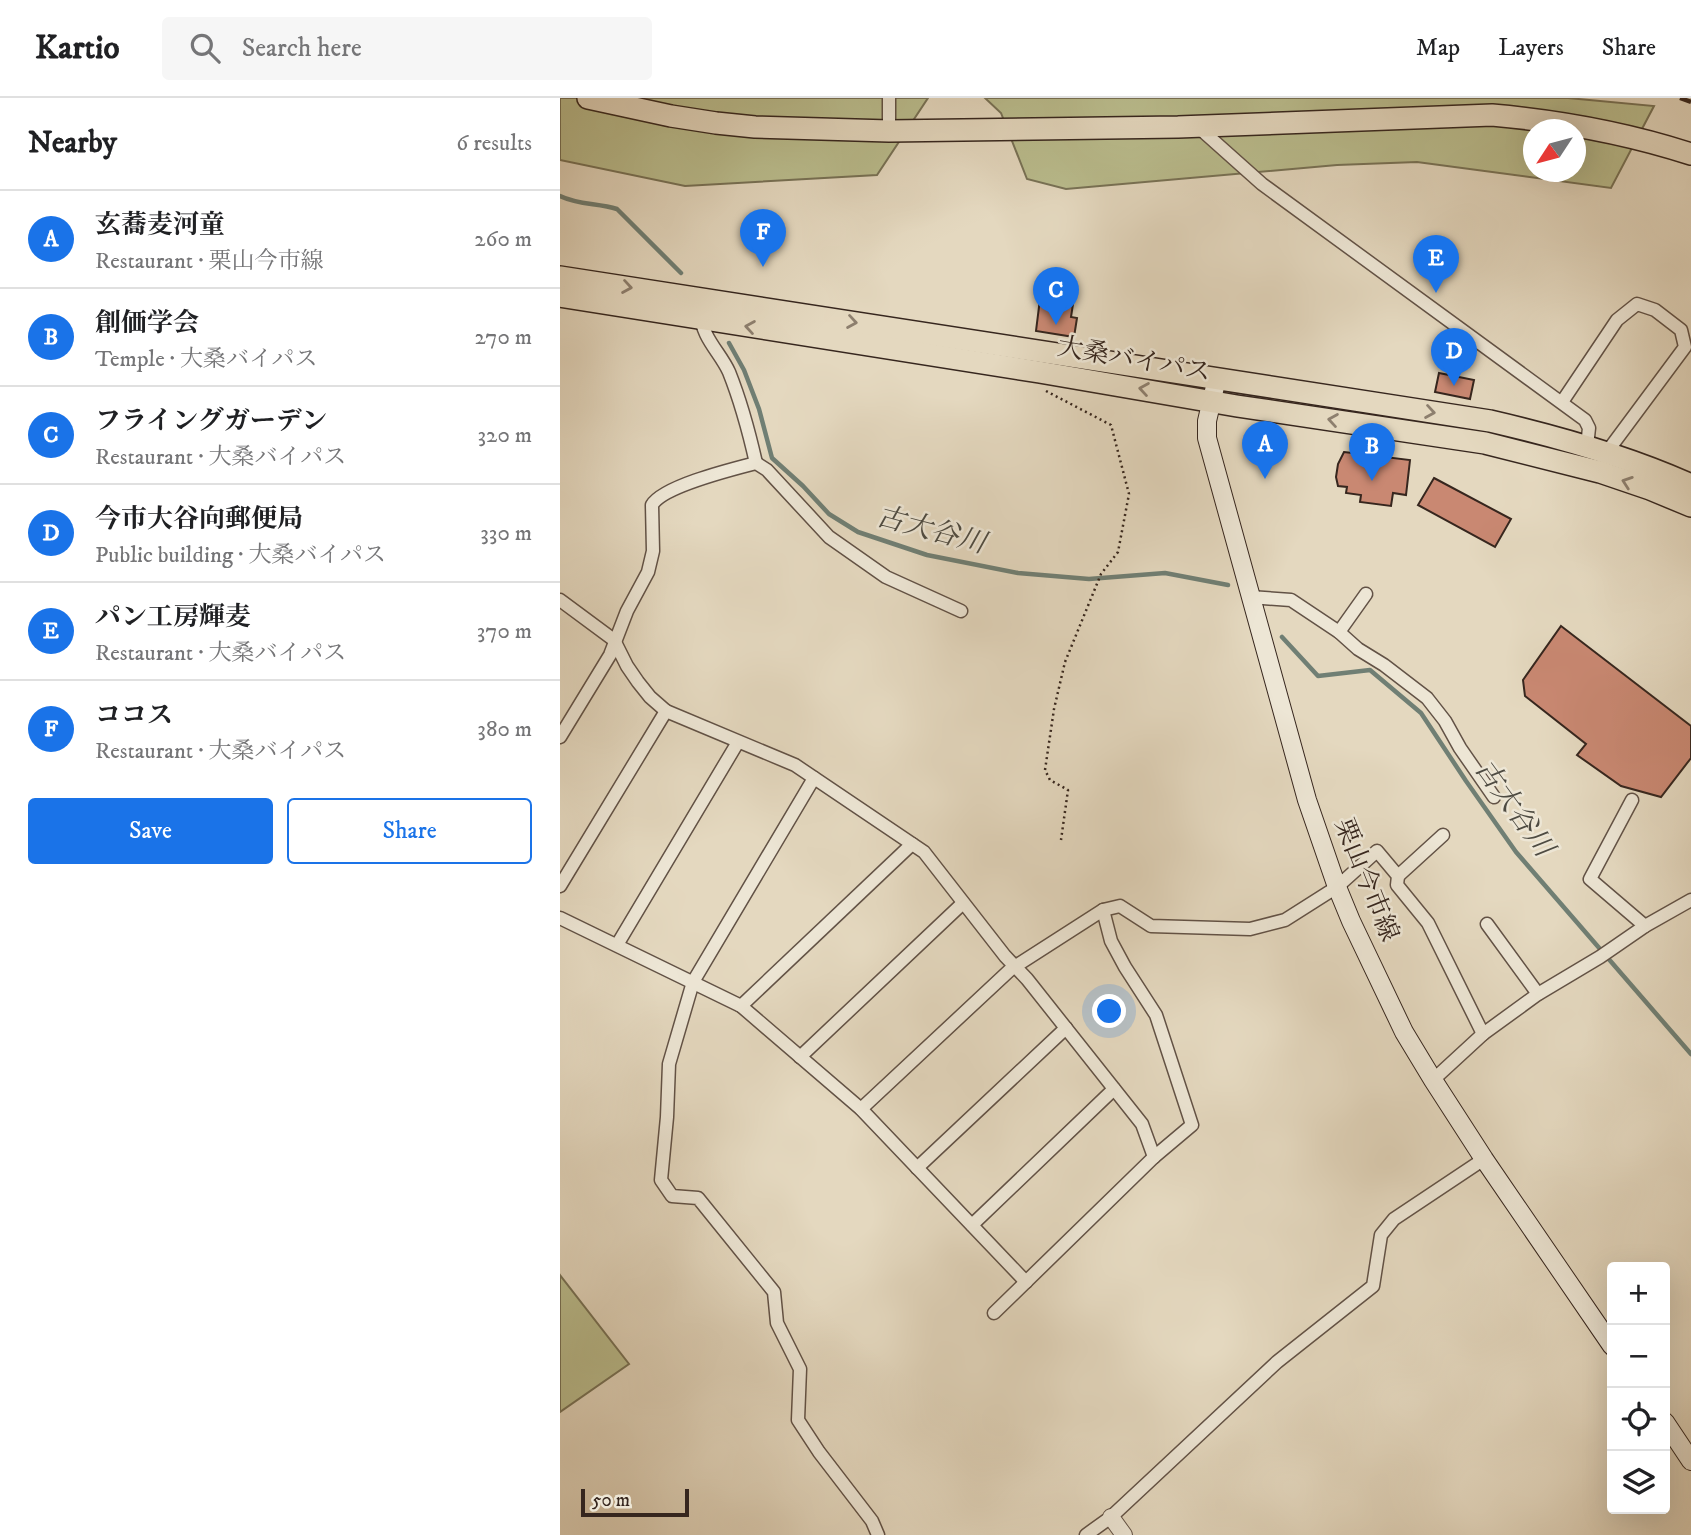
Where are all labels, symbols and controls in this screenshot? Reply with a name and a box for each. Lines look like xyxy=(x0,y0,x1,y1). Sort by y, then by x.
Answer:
search box xyxy=(162,17,652,80)
text: Kartio xyxy=(35,28,120,69)
icon: search xyxy=(186,29,224,67)
text: Search here xyxy=(242,32,362,65)
text: Map xyxy=(1416,33,1460,63)
text: Layers xyxy=(1498,33,1564,63)
text: Share xyxy=(1602,33,1656,63)
north arrow xyxy=(1523,119,1586,182)
text: Nearby xyxy=(28,125,117,162)
text: 6 results xyxy=(456,129,532,158)
text: 玄蕎麦河童 xyxy=(95,209,225,242)
pin: F xyxy=(740,209,786,267)
text: A xyxy=(44,225,58,254)
text: 260 m xyxy=(474,225,532,254)
pin: E xyxy=(1413,235,1459,293)
text: Restaurant · 栗山今市線 xyxy=(95,247,324,276)
pin: C xyxy=(1033,267,1079,325)
one-way arrow xyxy=(622,279,633,294)
text: 創価学会 xyxy=(95,307,199,340)
one-way arrow xyxy=(846,314,858,329)
one-way arrow xyxy=(744,320,756,335)
text: B xyxy=(44,323,58,352)
text: 270 m xyxy=(475,323,532,352)
pin: D xyxy=(1431,328,1477,386)
street label: 大桑バイパス xyxy=(1055,330,1213,390)
text: Temple · 大桑バイパス xyxy=(95,345,318,374)
one-way arrow xyxy=(1138,382,1150,397)
one-way arrow xyxy=(1424,404,1436,419)
text: フライングガーデン xyxy=(95,405,327,438)
one-way arrow xyxy=(1328,413,1339,428)
text: C xyxy=(43,421,59,450)
text: 320 m xyxy=(478,421,532,450)
pin: A xyxy=(1242,421,1288,479)
pin: B xyxy=(1349,423,1395,481)
text: Restaurant · 大桑バイパス xyxy=(95,443,346,472)
one-way arrow xyxy=(1622,476,1634,490)
water label: 古大谷川 xyxy=(872,499,993,562)
text: 今市大谷向郵便局 xyxy=(95,503,303,536)
text: D xyxy=(42,519,60,548)
text: 330 m xyxy=(480,519,532,548)
text: Public building · 大桑バイパス xyxy=(95,541,386,570)
text: パン工房輝麦 xyxy=(95,601,251,634)
text: E xyxy=(43,617,59,646)
text: 370 m xyxy=(477,617,532,646)
text: Restaurant · 大桑バイパス xyxy=(95,639,346,668)
text: ココス xyxy=(95,699,173,732)
text: F xyxy=(44,715,58,744)
text: 380 m xyxy=(477,715,532,744)
text: Restaurant · 大桑バイパス xyxy=(95,737,346,766)
water label: 古大谷川 xyxy=(1467,752,1563,866)
button: Save xyxy=(28,798,273,864)
button: Share xyxy=(287,798,532,864)
street label: 栗山今市線 xyxy=(1326,814,1406,946)
your location xyxy=(1092,994,1126,1028)
map controls xyxy=(1607,1262,1670,1514)
button: + xyxy=(1607,1262,1670,1325)
button: − xyxy=(1607,1325,1670,1388)
button: locate xyxy=(1607,1388,1670,1451)
button: layers xyxy=(1607,1451,1670,1514)
scale bar xyxy=(581,1486,690,1518)
text: 50 m xyxy=(592,1489,630,1512)

